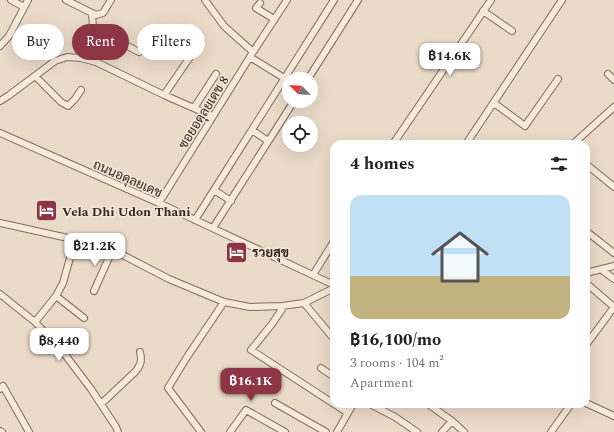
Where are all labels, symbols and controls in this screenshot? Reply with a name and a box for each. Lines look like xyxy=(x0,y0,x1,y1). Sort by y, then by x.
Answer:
chip: Buy xyxy=(12,24,64,60)
chip: Rent xyxy=(72,24,129,60)
chip: Filters xyxy=(137,24,205,60)
pin: ฿14.6K xyxy=(417,43,483,77)
text: ฿14.6K xyxy=(428,46,472,66)
street label: ซอยอดุลยเดช 8 xyxy=(173,72,234,153)
north arrow xyxy=(282,72,318,108)
map controls xyxy=(282,72,318,152)
button: locate xyxy=(282,116,318,152)
text: 4 homes xyxy=(350,151,415,177)
icon: filters xyxy=(548,153,570,175)
street label: ถนนอดุลยเดช xyxy=(90,155,166,203)
hotel icon: Vela Dhi Udon Thani xyxy=(34,198,60,224)
place label: Vela Dhi Udon Thani xyxy=(62,202,191,222)
icon: home xyxy=(424,221,496,293)
pin: ฿21.2K xyxy=(62,233,128,267)
text: ฿21.2K xyxy=(73,236,117,256)
hotel icon: รวยสุข xyxy=(223,239,249,265)
place label: รวยสุข xyxy=(252,243,289,263)
text: ฿16,100/mo xyxy=(350,327,441,353)
pin: ฿8,440 xyxy=(26,328,92,362)
text: ฿8,440 xyxy=(39,331,79,351)
text: 3 rooms · 104 m² xyxy=(350,353,444,373)
pin: ฿16.1K xyxy=(218,368,284,402)
text: ฿16.1K xyxy=(229,371,273,391)
text: Apartment xyxy=(350,373,413,393)

